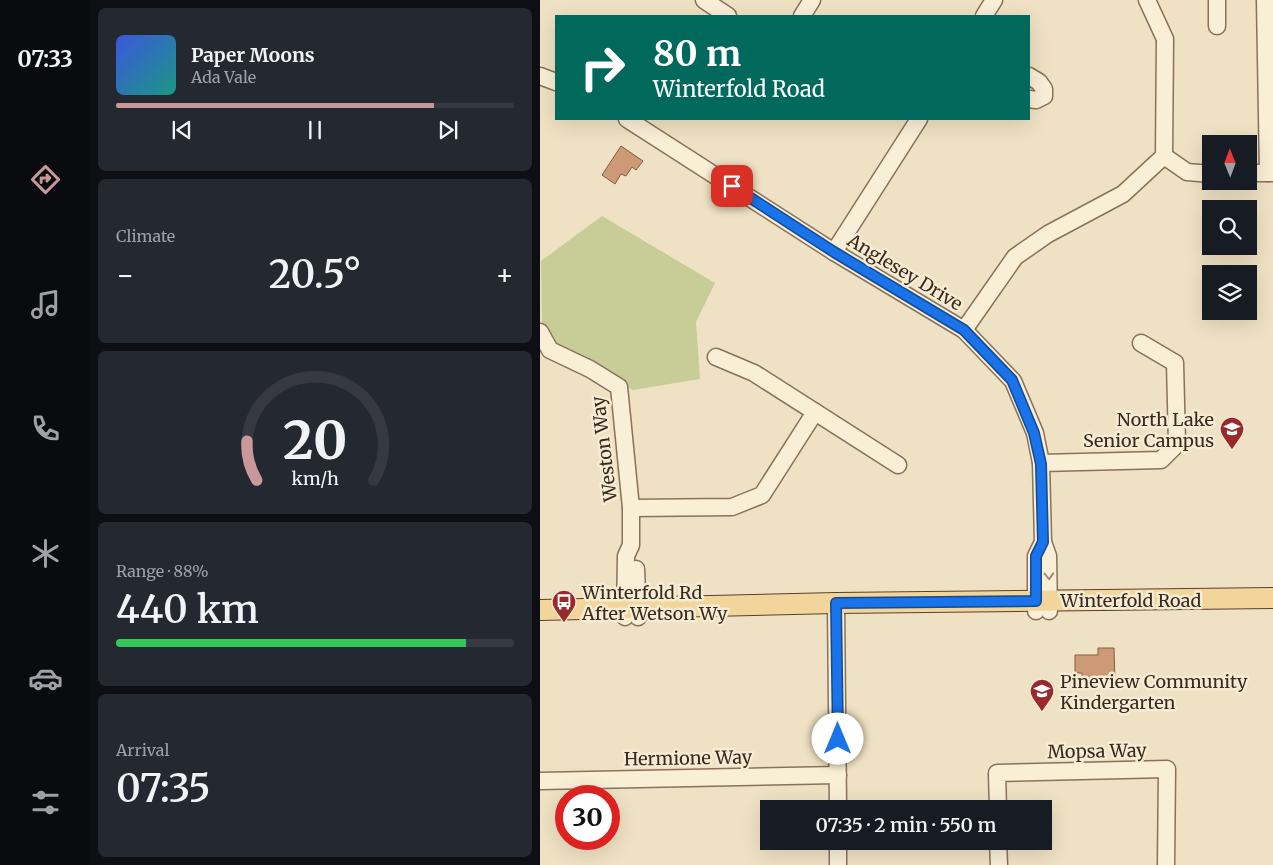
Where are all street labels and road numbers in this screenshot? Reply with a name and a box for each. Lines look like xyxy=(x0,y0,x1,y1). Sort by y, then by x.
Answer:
street label: Anglesey Drive xyxy=(842,228,967,315)
street label: Weston Way xyxy=(586,395,622,504)
street label: Winterfold Road xyxy=(1060,589,1202,612)
street label: Mopsa Way xyxy=(1047,739,1147,763)
street label: Hermione Way xyxy=(624,745,753,771)

